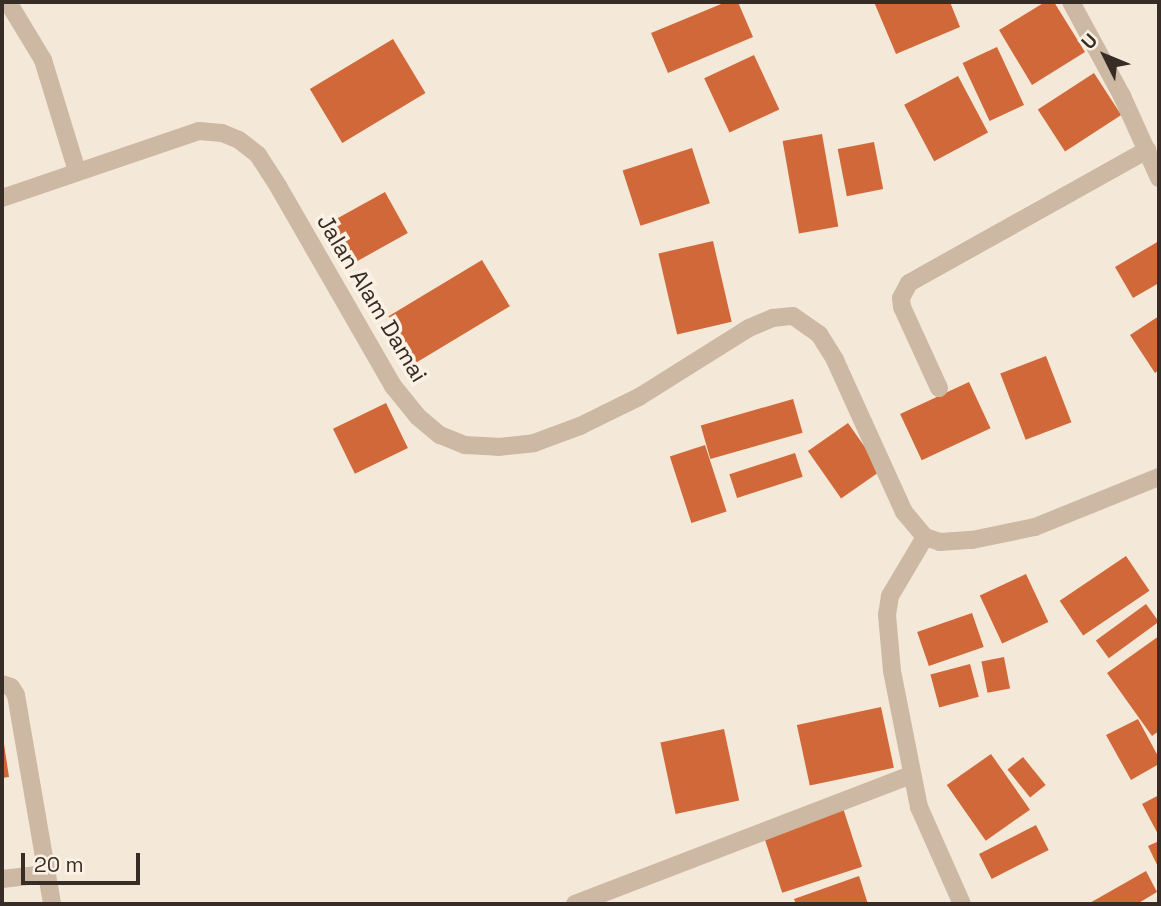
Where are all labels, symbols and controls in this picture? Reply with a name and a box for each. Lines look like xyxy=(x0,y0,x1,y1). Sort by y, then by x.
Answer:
north arrow xyxy=(1070,21,1140,91)
text: U xyxy=(1076,28,1103,55)
street label: Jalan Alam Damai xyxy=(311,209,433,387)
scale bar xyxy=(24,839,144,883)
text: 20 m xyxy=(34,851,84,878)

